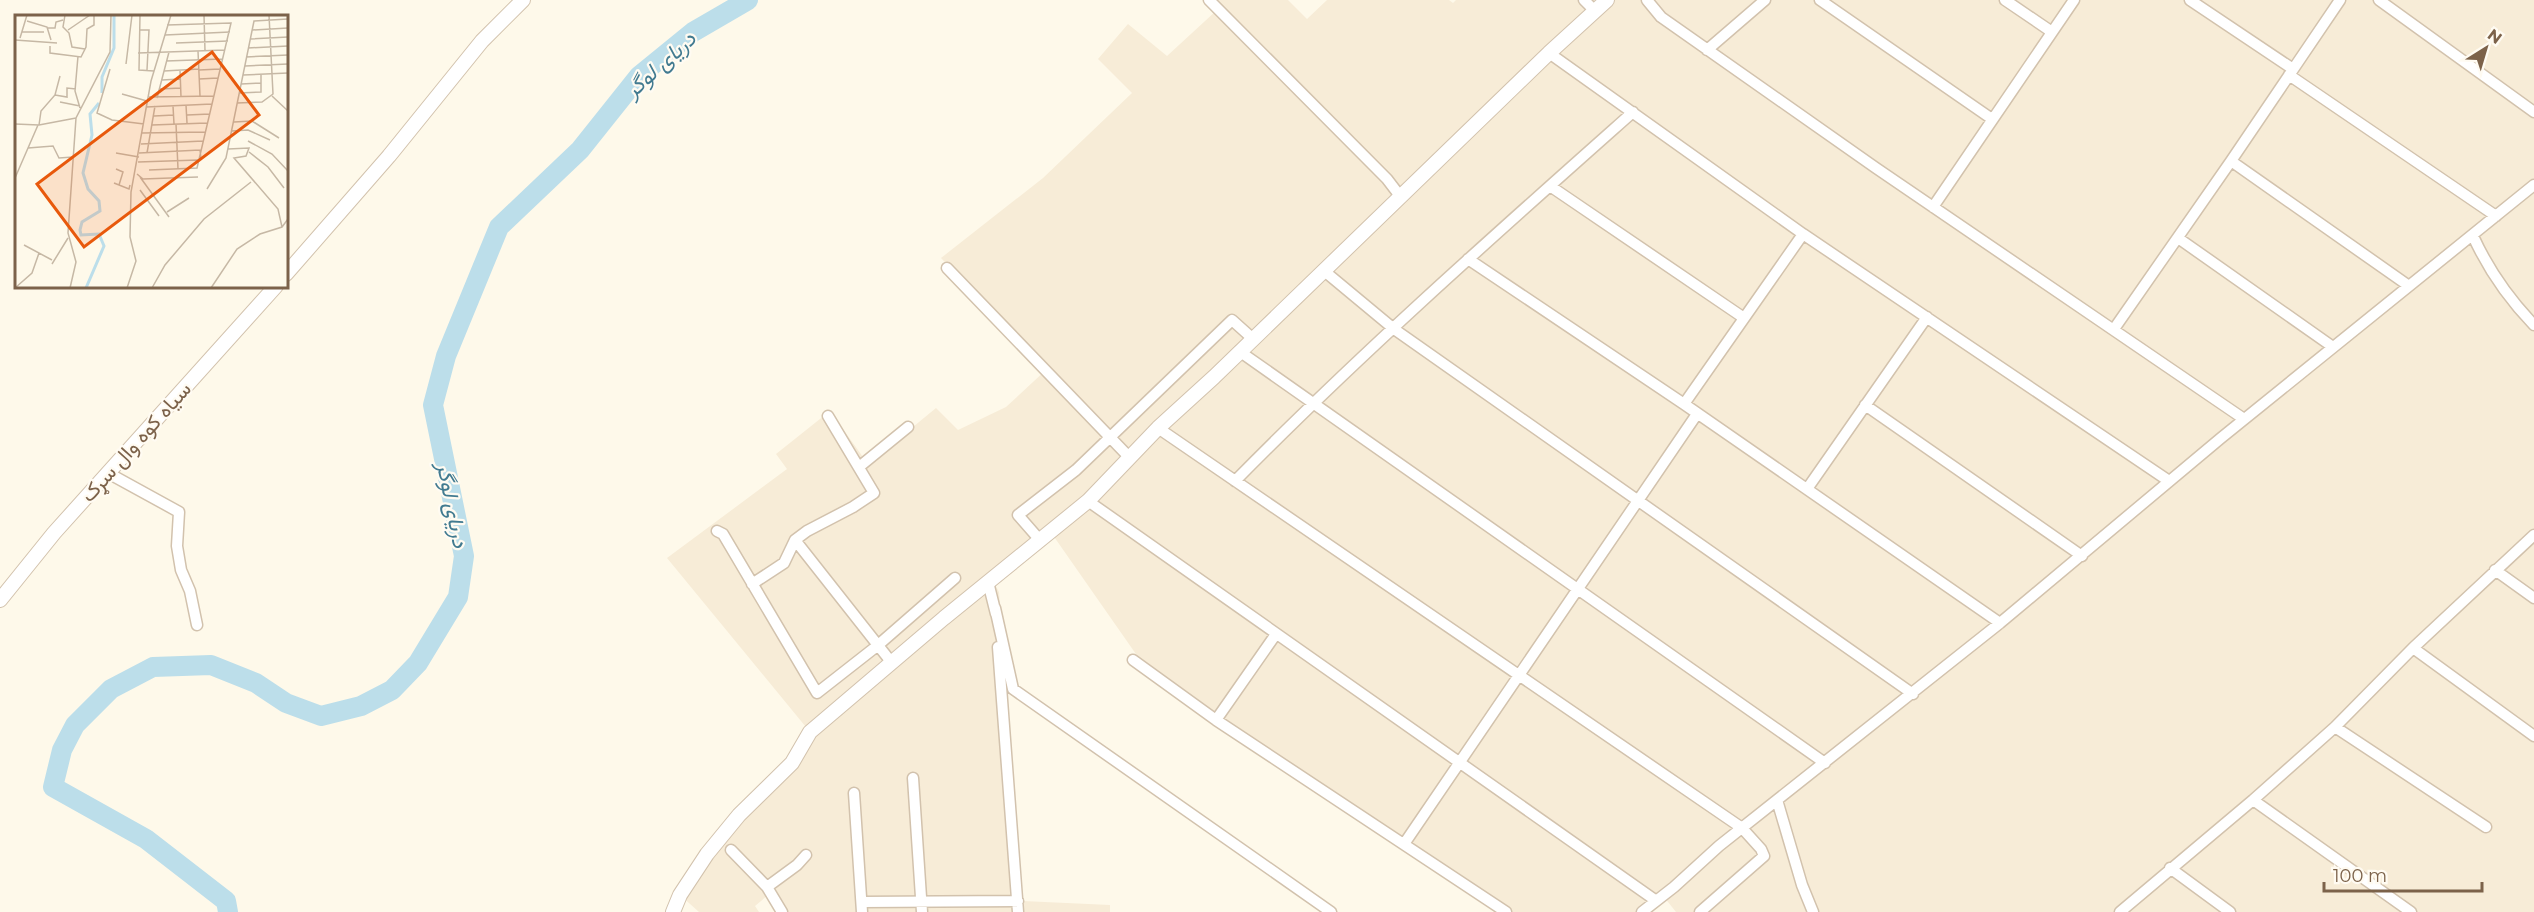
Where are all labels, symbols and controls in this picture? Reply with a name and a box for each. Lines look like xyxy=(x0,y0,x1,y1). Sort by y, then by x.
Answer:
inset map xyxy=(15,15,288,288)
north arrow xyxy=(2456,18,2516,78)
water label: دریای لوگر xyxy=(618,25,702,105)
text: N xyxy=(2484,25,2506,48)
street label: سیاه کوه وال سړک xyxy=(75,376,198,508)
water label: دریای لوگر xyxy=(431,458,474,551)
scale bar xyxy=(2324,855,2482,893)
text: 100 m xyxy=(2333,865,2387,887)

